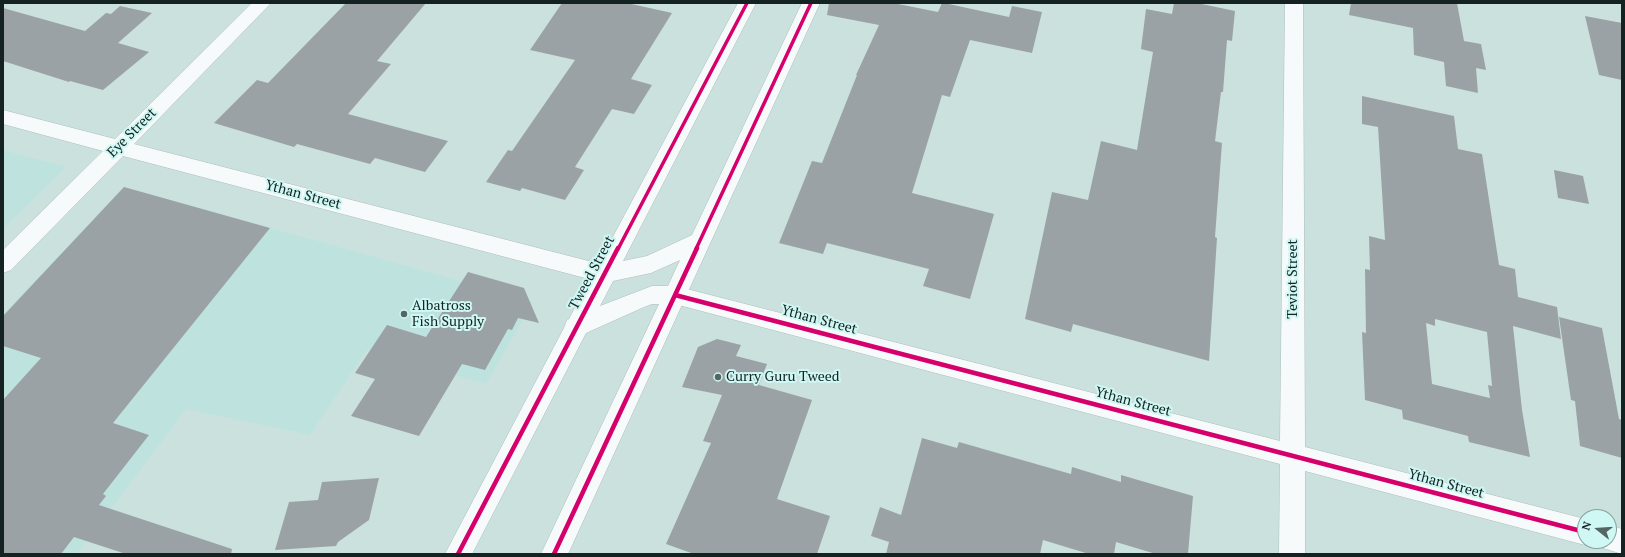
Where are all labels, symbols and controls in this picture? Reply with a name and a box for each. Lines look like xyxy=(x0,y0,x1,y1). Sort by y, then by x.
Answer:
street label: Eye Street xyxy=(104,105,160,161)
street label: Ythan Street xyxy=(263,177,343,213)
street label: Tweed Street xyxy=(565,233,619,313)
street label: Teviot Street xyxy=(1285,239,1301,319)
place label: Albatross Fish Supply xyxy=(412,298,484,330)
street label: Ythan Street xyxy=(779,302,859,338)
marker: Albatross Fish Supply xyxy=(399,309,409,319)
place label: Curry Guru Tweed xyxy=(726,369,840,385)
marker: Curry Guru Tweed xyxy=(713,372,723,382)
street label: Ythan Street xyxy=(1093,384,1173,420)
street label: Ythan Street xyxy=(1406,466,1486,502)
north arrow xyxy=(1577,509,1617,549)
text: N xyxy=(1579,520,1594,532)

